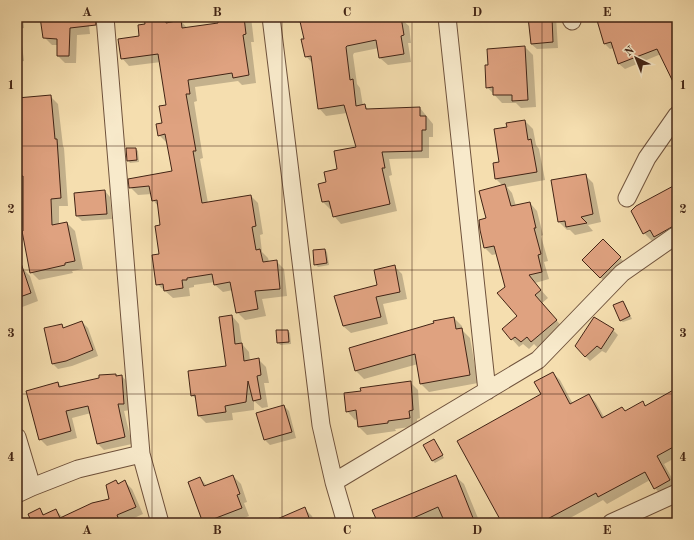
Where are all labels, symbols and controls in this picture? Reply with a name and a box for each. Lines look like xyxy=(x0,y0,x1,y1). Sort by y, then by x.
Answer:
text: A xyxy=(82,6,92,19)
text: B xyxy=(212,6,222,19)
text: C xyxy=(343,6,351,19)
text: D xyxy=(472,6,482,19)
text: E xyxy=(603,6,612,19)
north arrow xyxy=(616,38,656,78)
text: N xyxy=(623,44,637,59)
text: 1 xyxy=(7,79,15,92)
text: 1 xyxy=(679,79,687,92)
text: 2 xyxy=(7,203,15,216)
text: 2 xyxy=(679,203,687,216)
text: 3 xyxy=(7,327,15,340)
text: 3 xyxy=(679,327,687,340)
text: 4 xyxy=(7,451,15,464)
text: 4 xyxy=(679,451,687,464)
text: A xyxy=(82,524,92,537)
text: B xyxy=(212,524,222,537)
text: C xyxy=(343,524,351,537)
text: D xyxy=(472,524,482,537)
text: E xyxy=(603,524,612,537)

